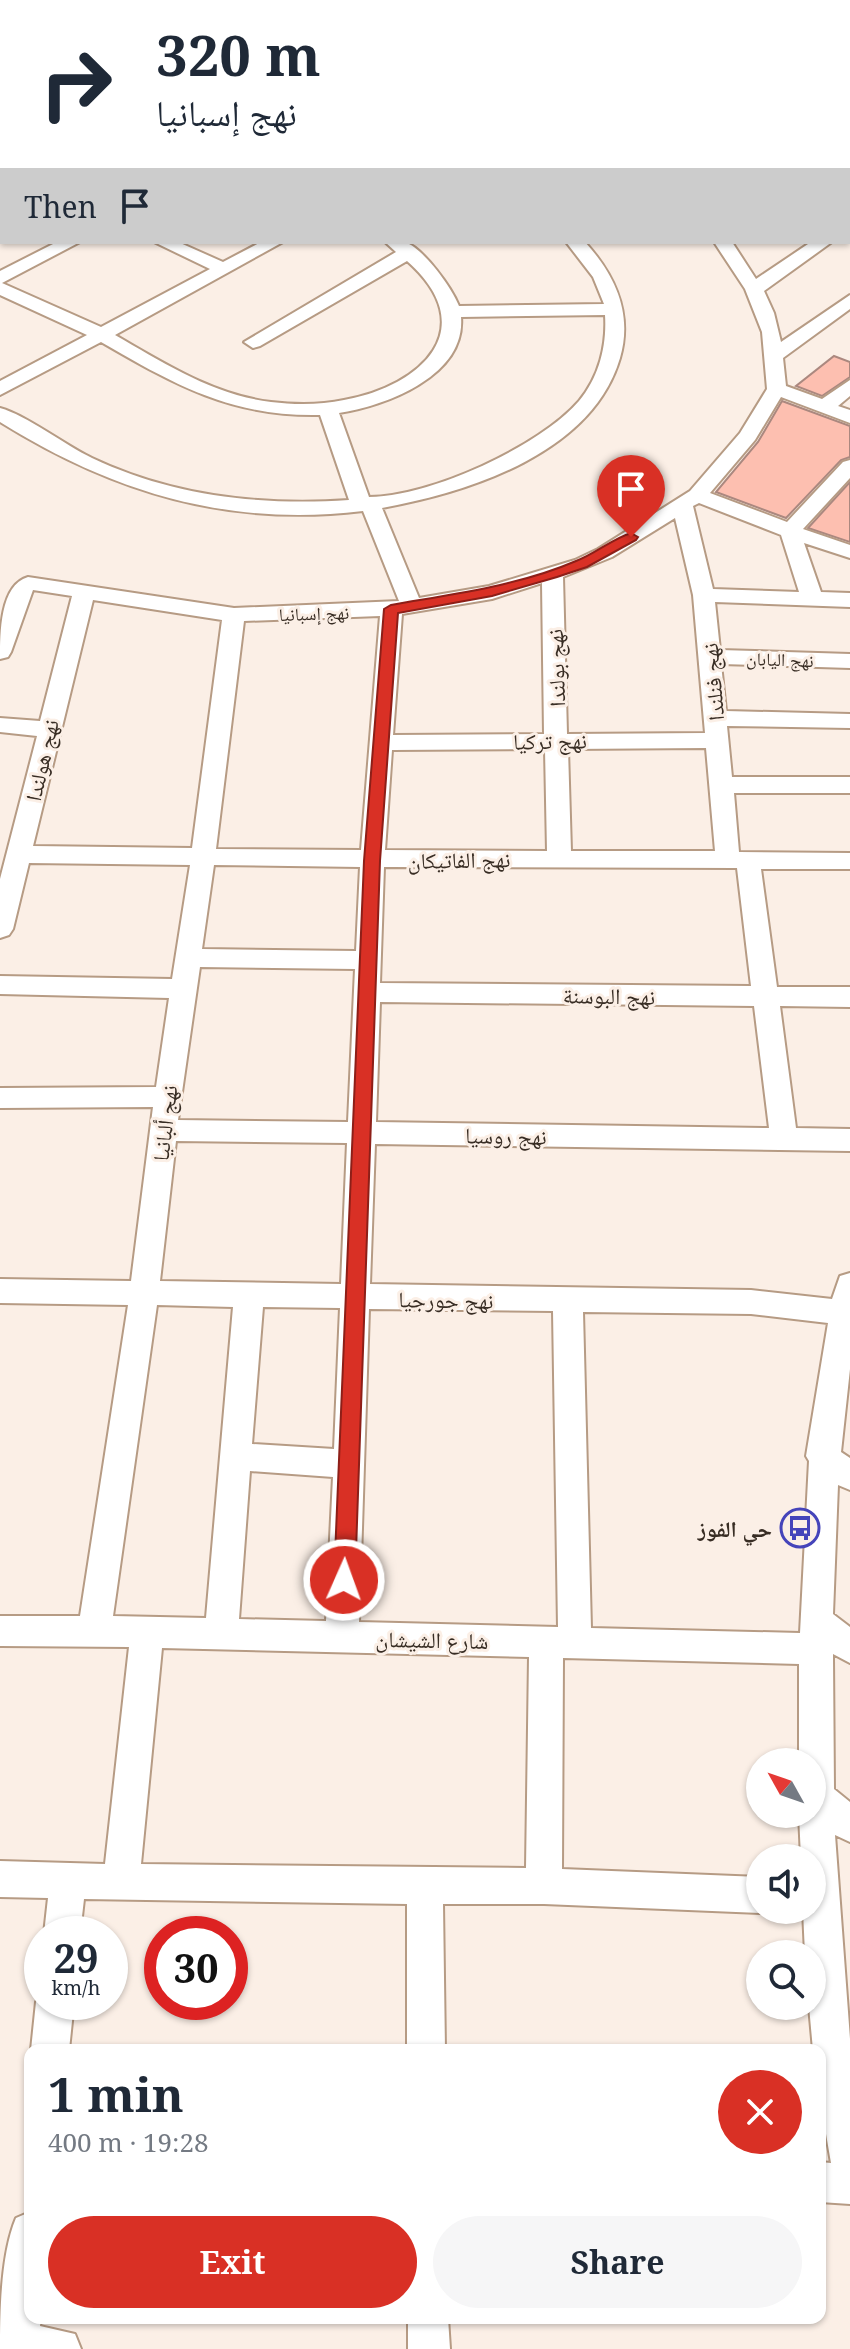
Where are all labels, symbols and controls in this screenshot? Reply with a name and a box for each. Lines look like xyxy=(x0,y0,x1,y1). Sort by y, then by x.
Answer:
text: 320 m xyxy=(156,16,321,92)
icon: right xyxy=(24,32,128,136)
text: نهج إسبانيا xyxy=(156,88,297,137)
icon: arrive xyxy=(113,184,157,228)
text: Then xyxy=(24,186,97,227)
pin xyxy=(597,455,665,537)
icon: arrive xyxy=(609,467,653,511)
street label: نهج إسبانيا xyxy=(278,600,350,627)
street label: نهج بولندا xyxy=(539,629,571,707)
street label: نهج فنلندا xyxy=(694,642,730,722)
street label: نهج اليابان xyxy=(746,646,814,673)
street label: نهج هولندا xyxy=(17,716,65,804)
street label: نهج تركيا xyxy=(513,724,587,756)
street label: نهج الفاتيكان xyxy=(407,843,511,875)
street label: نهج البوسنة xyxy=(563,979,655,1011)
street label: نهج ألبانيا xyxy=(144,1083,184,1163)
street label: نهج روسيا xyxy=(465,1119,547,1151)
street label: نهج جورجيا xyxy=(398,1283,494,1315)
bus stop icon: حي الفوز xyxy=(779,1507,821,1549)
place label: حي الفوز xyxy=(697,1513,772,1546)
position arrow xyxy=(302,1538,386,1622)
street label: شارع الشيشان xyxy=(375,1623,489,1655)
north arrow xyxy=(746,1748,826,1828)
map controls xyxy=(746,1748,826,2020)
button: sound xyxy=(746,1844,826,1924)
speed limit sign: 30 xyxy=(144,1916,248,2020)
text: 29 xyxy=(53,1930,99,1985)
button: search xyxy=(746,1940,826,2020)
text: km/h xyxy=(51,1974,101,2001)
text: 1 min xyxy=(48,2061,184,2126)
button: close xyxy=(718,2070,802,2154)
text: 400 m · 19:28 xyxy=(48,2124,209,2160)
button: Exit xyxy=(48,2216,417,2308)
button: Share xyxy=(433,2216,802,2308)

